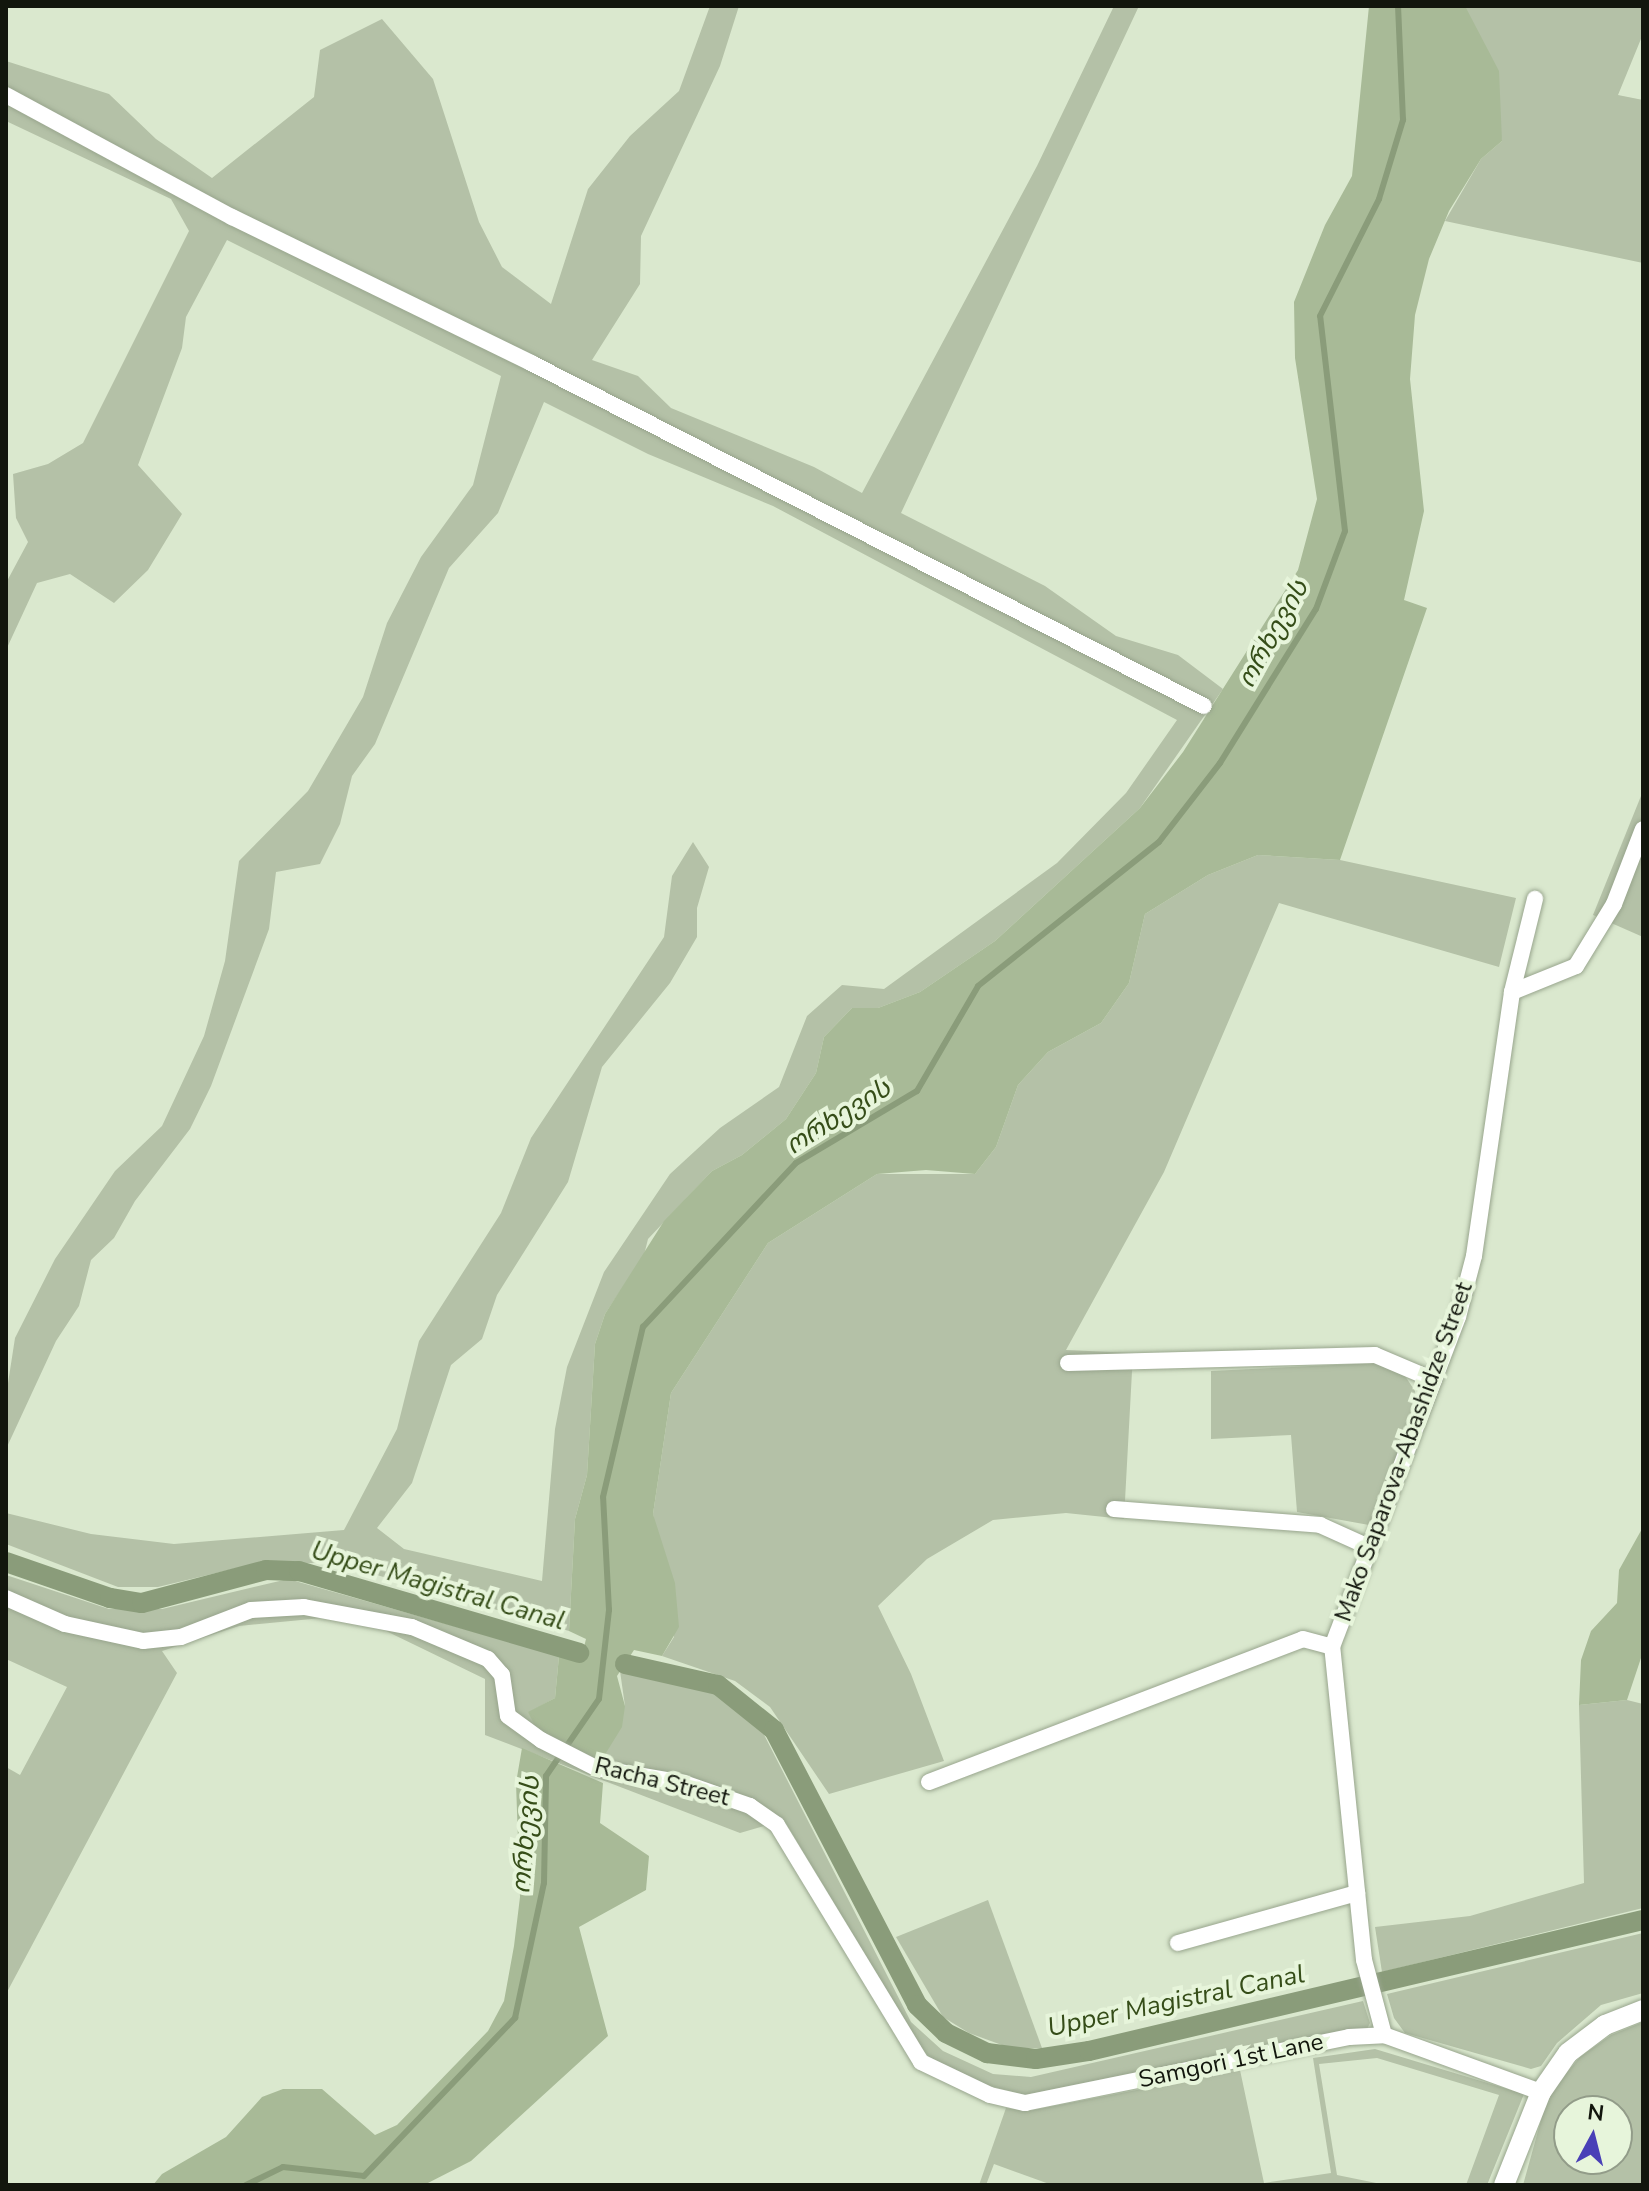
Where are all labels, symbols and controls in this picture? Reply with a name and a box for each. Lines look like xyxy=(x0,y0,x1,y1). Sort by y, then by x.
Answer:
water label: ორხევის xyxy=(1231,575,1315,693)
water label: ორხევის xyxy=(780,1073,896,1161)
street label: Mako Saparova-Abashidze Street xyxy=(1329,1278,1479,1626)
water label: Upper Magistral Canal xyxy=(308,1535,568,1637)
street label: Racha Street xyxy=(592,1751,732,1813)
water label: ორხევის xyxy=(505,1775,547,1895)
water label: Upper Magistral Canal xyxy=(1044,1958,1308,2044)
street label: Samgori 1st Lane xyxy=(1136,2027,1326,2095)
north arrow xyxy=(1553,2095,1633,2175)
text: N xyxy=(1586,2097,1606,2129)

